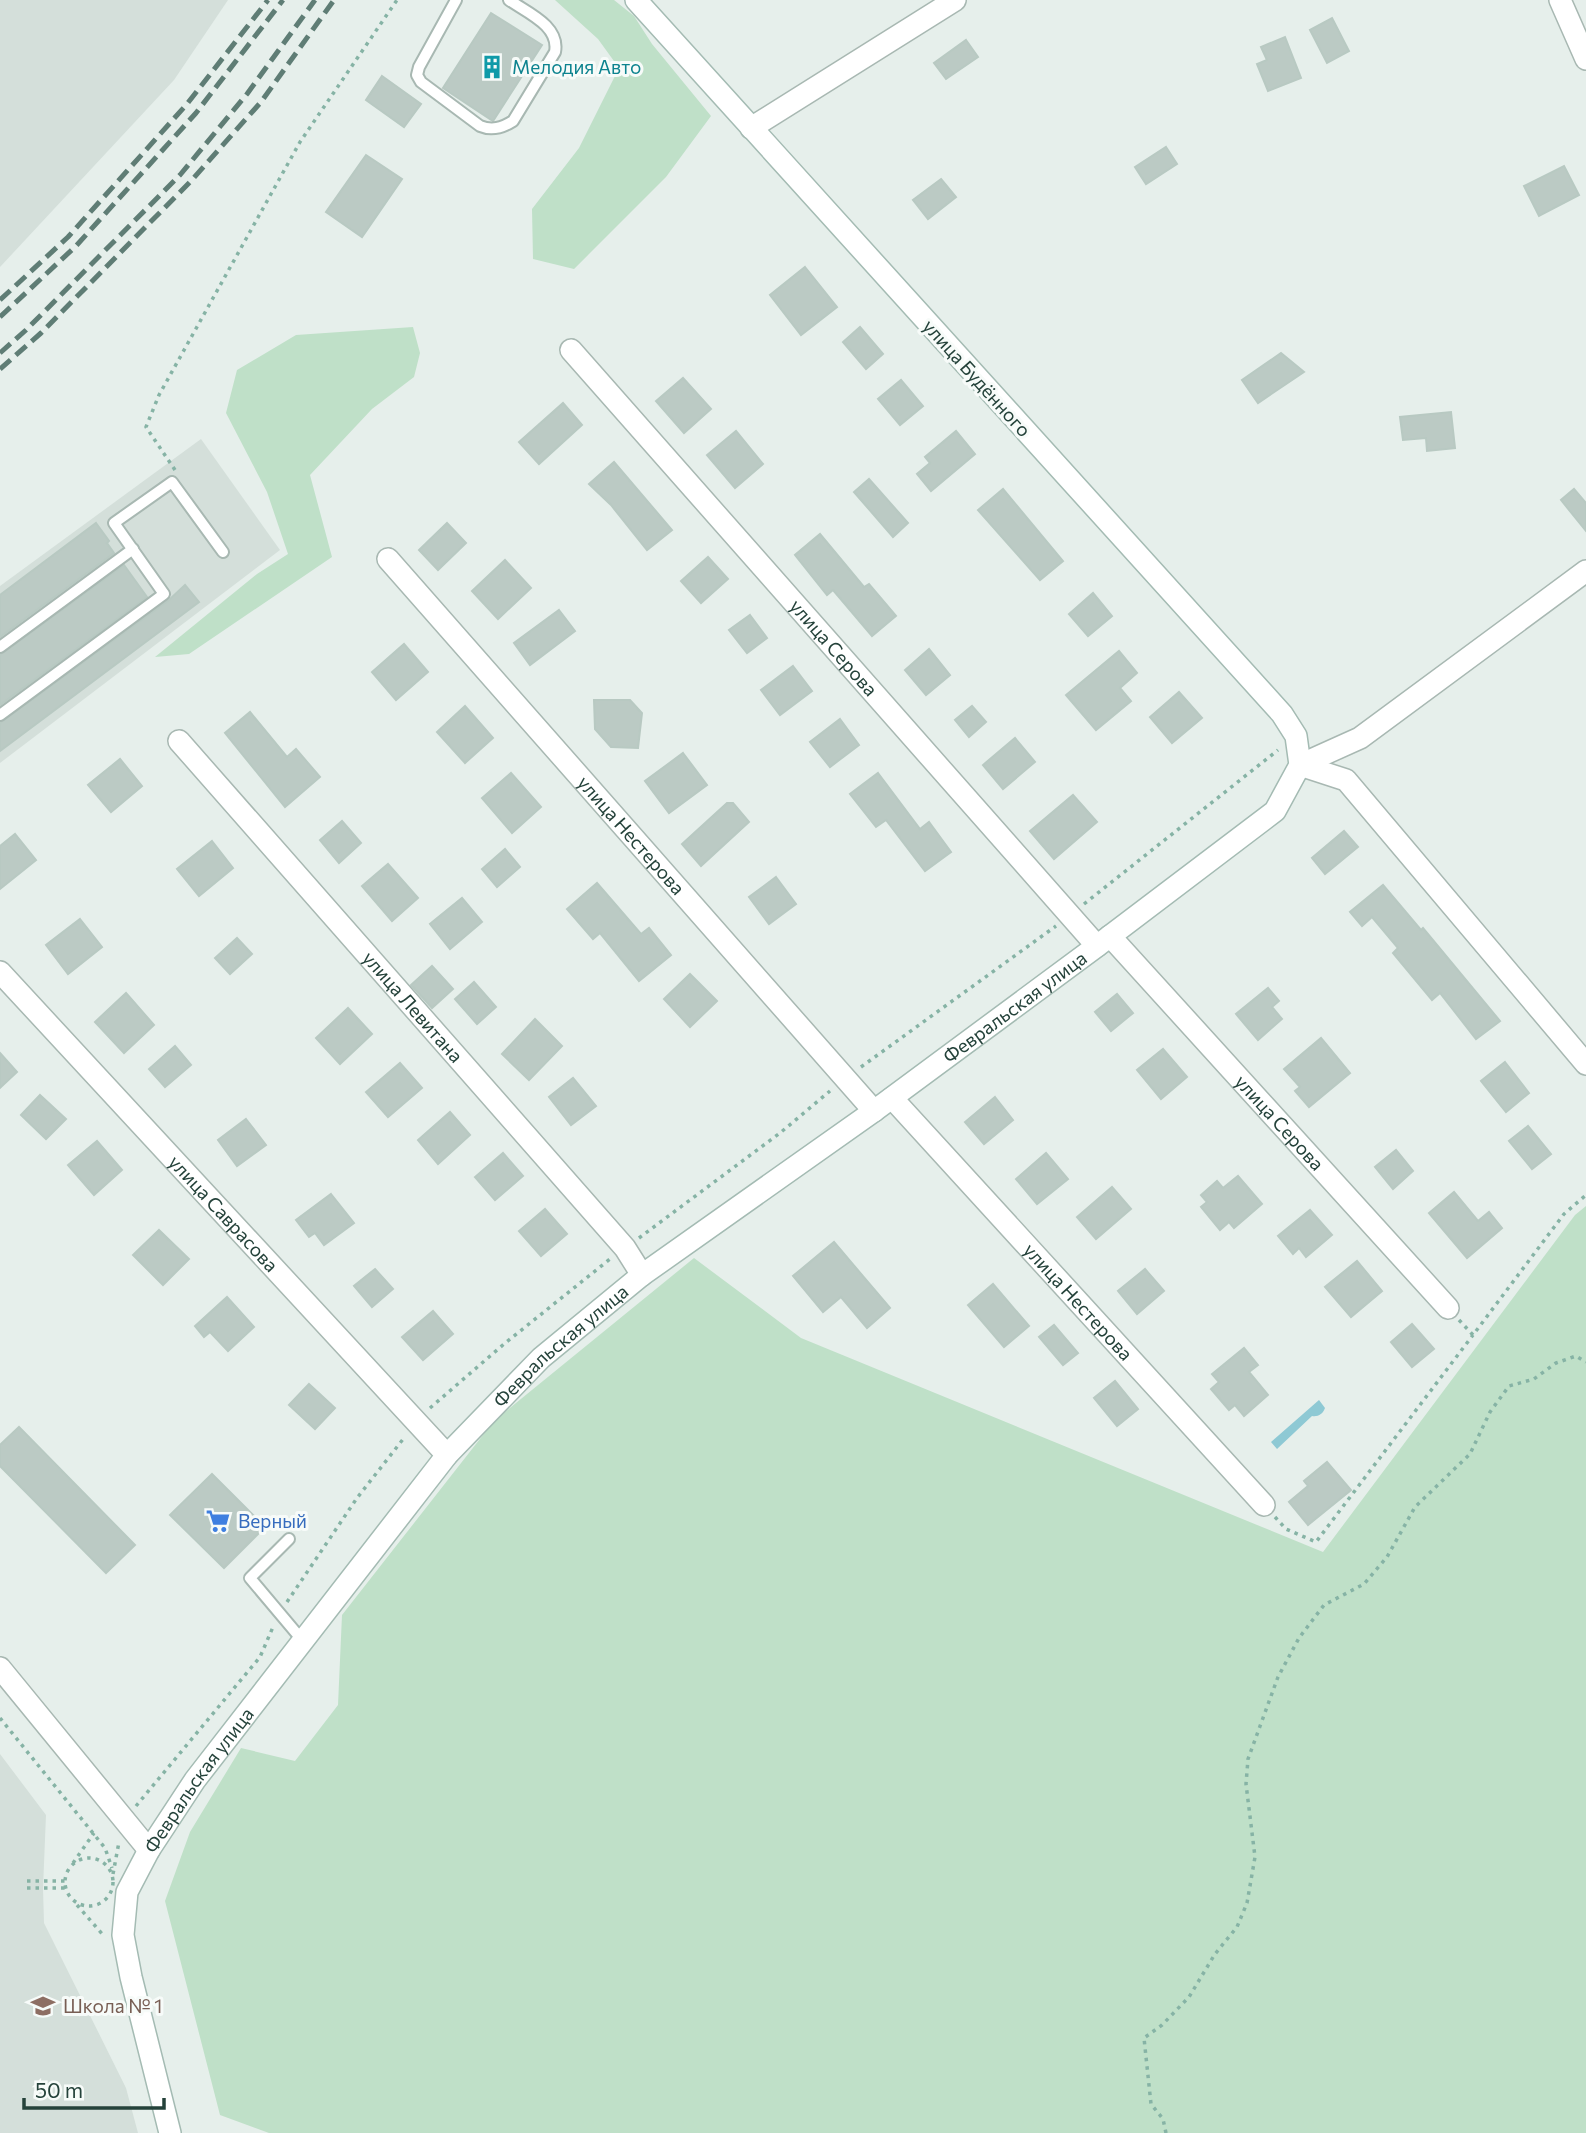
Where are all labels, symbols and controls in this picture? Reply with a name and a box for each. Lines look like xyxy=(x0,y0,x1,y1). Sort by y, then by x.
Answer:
building icon: Мелодия Авто xyxy=(478,53,506,81)
place label: Мелодия Авто xyxy=(512,55,641,78)
street label: улица Будённого xyxy=(919,314,1036,441)
street label: улица Серова xyxy=(785,594,883,700)
street label: улица Нестерова xyxy=(573,771,690,899)
street label: улица Левитана xyxy=(358,946,468,1067)
street label: Февральская улица xyxy=(938,946,1091,1067)
street label: улица Серова xyxy=(1231,1070,1329,1175)
street label: улица Саврасова xyxy=(164,1150,283,1276)
street label: улица Нестерова xyxy=(1019,1238,1138,1365)
street label: Февральская улица xyxy=(488,1279,632,1411)
supermarket icon: Верный xyxy=(204,1507,232,1535)
place label: Верный xyxy=(238,1509,307,1532)
street label: Февральская улица xyxy=(139,1703,258,1857)
school or university icon: Школа № 1 xyxy=(29,1992,57,2020)
place label: Школа № 1 xyxy=(63,1994,162,2017)
scale bar xyxy=(24,2066,164,2110)
text: 50 m xyxy=(35,2077,83,2102)

